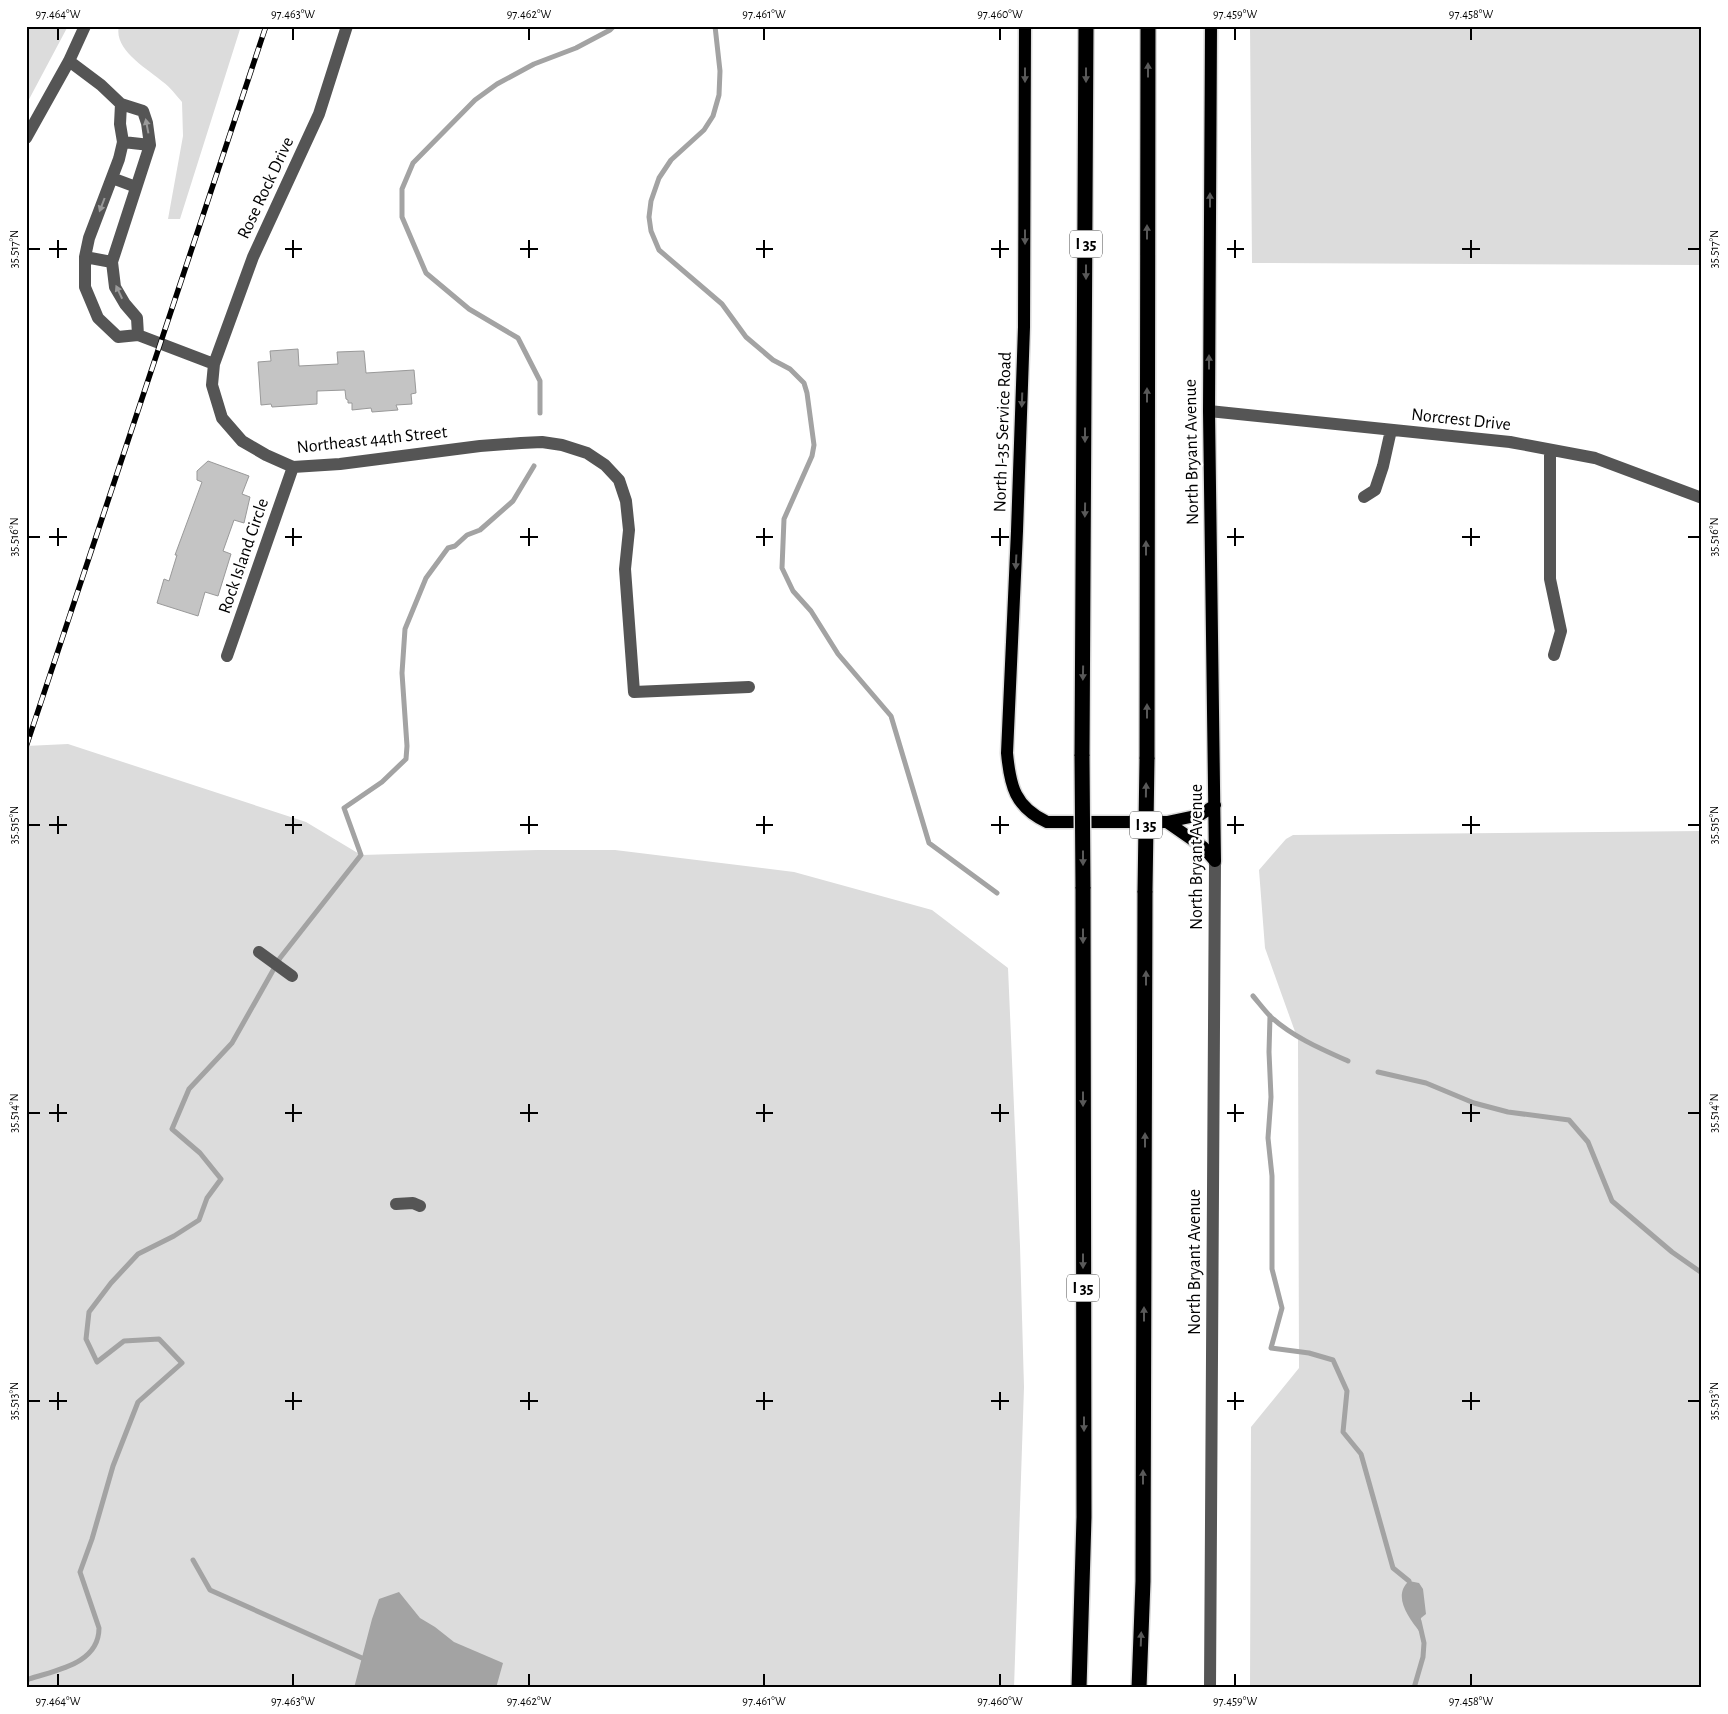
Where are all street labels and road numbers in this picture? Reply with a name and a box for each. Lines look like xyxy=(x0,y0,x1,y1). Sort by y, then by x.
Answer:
street label: Rose Rock Drive xyxy=(235,134,297,242)
road number: I 35 xyxy=(1070,230,1102,258)
street label: North I-35 Service Road xyxy=(991,351,1015,513)
street label: North Bryant Avenue xyxy=(1182,379,1202,525)
street label: Norcrest Drive xyxy=(1410,406,1512,434)
street label: Northeast 44th Street xyxy=(296,423,448,457)
street label: Rock Island Circle xyxy=(216,496,272,616)
street label: North Bryant Avenue xyxy=(1188,784,1206,930)
road number: I 35 xyxy=(1130,812,1162,838)
street label: North Bryant Avenue xyxy=(1186,1189,1204,1335)
road number: I 35 xyxy=(1067,1275,1099,1302)

